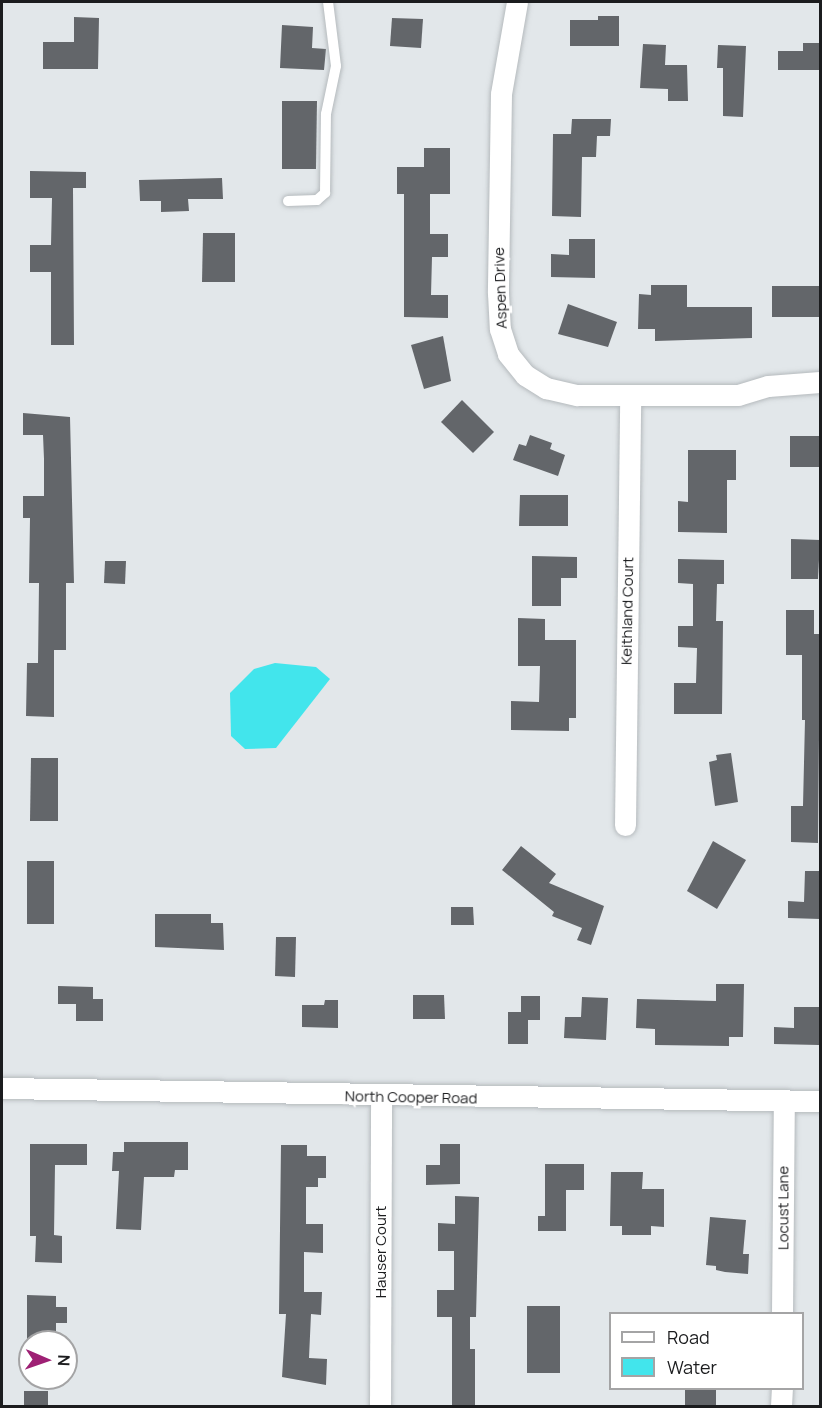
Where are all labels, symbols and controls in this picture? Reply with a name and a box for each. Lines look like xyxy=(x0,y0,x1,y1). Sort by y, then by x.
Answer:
street label: Aspen Drive xyxy=(490,247,510,329)
street label: Keithland Court xyxy=(617,557,637,665)
street label: North Cooper Road xyxy=(345,1087,477,1107)
street label: Locust Lane xyxy=(774,1166,792,1250)
street label: Hauser Court xyxy=(372,1206,390,1298)
legend xyxy=(609,1312,804,1390)
text: Road xyxy=(667,1325,710,1349)
north arrow xyxy=(18,1330,78,1390)
text: N xyxy=(53,1354,75,1367)
text: Water xyxy=(667,1355,717,1379)

